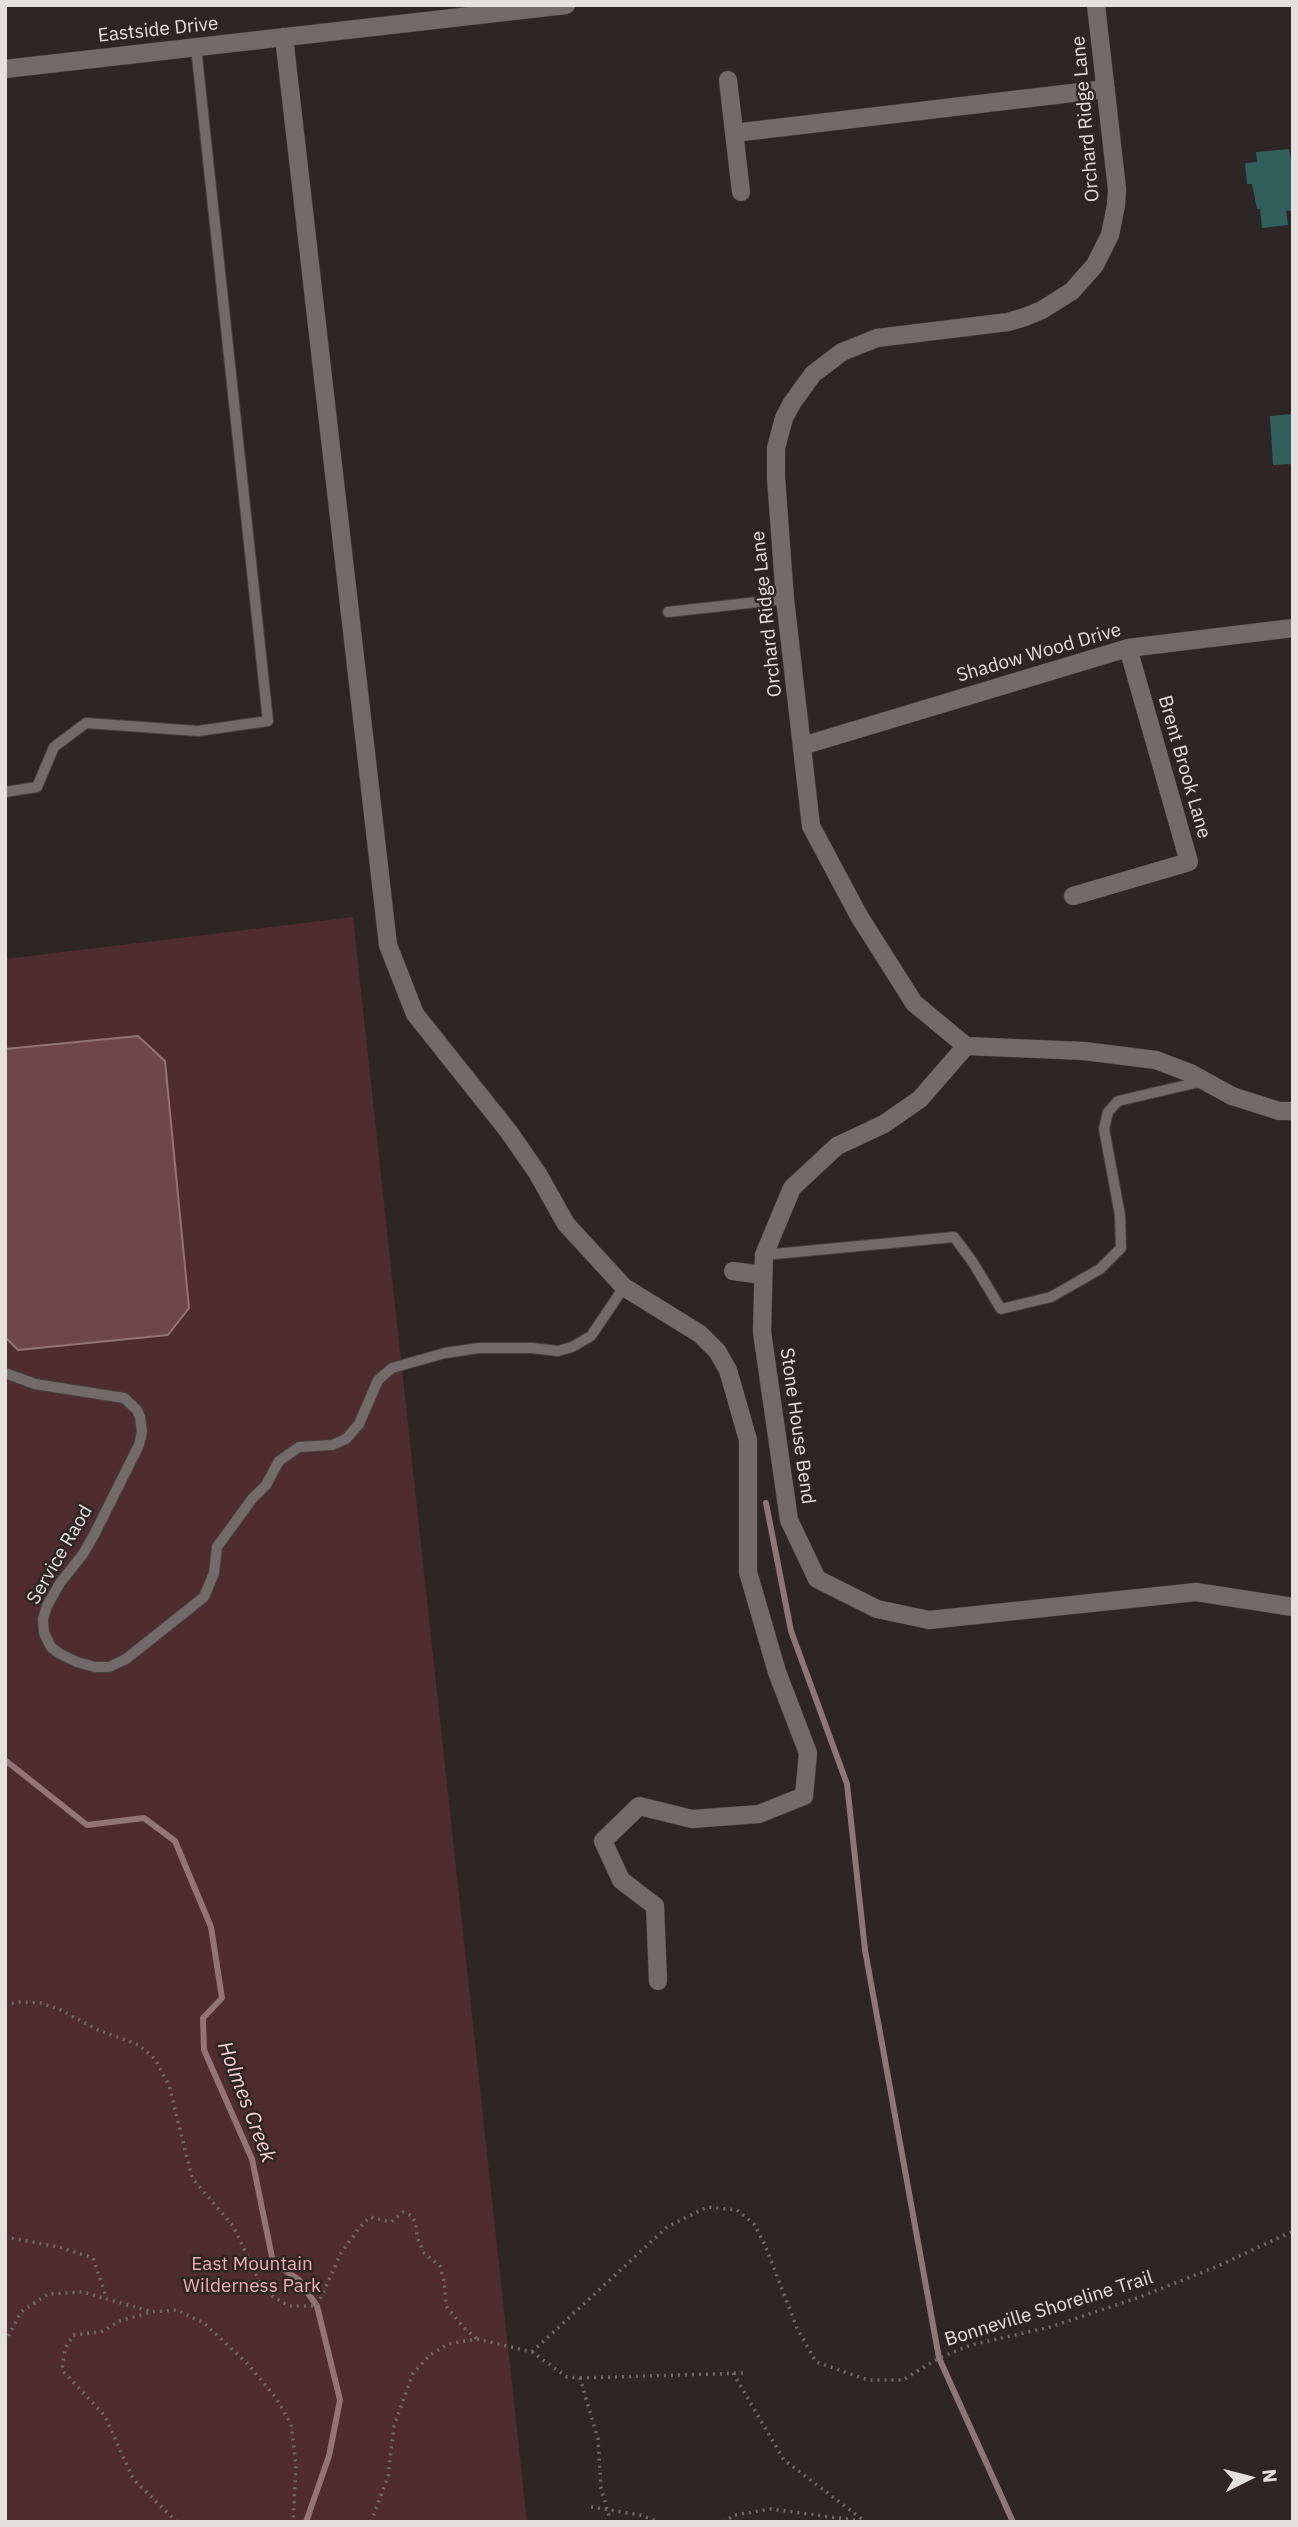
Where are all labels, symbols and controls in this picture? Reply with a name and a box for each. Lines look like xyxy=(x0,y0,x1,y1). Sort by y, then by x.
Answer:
street label: Eastside Drive xyxy=(97,12,219,48)
street label: Orchard Ridge Lane xyxy=(1067,35,1105,203)
street label: Orchard Ridge Lane xyxy=(747,530,787,698)
street label: Shadow Wood Drive xyxy=(954,619,1124,687)
street label: Brent Brook Lane xyxy=(1153,693,1215,841)
street label: Stone House Bend xyxy=(775,1346,819,1506)
street label: Service Raod xyxy=(22,1501,98,1609)
water label: Holmes Creek xyxy=(211,2038,281,2166)
park label: East Mountain Wilderness Park xyxy=(183,2254,321,2298)
street label: Bonneville Shoreline Trail xyxy=(942,2266,1156,2352)
north arrow xyxy=(1214,2443,1284,2513)
text: N xyxy=(1257,2468,1283,2484)

